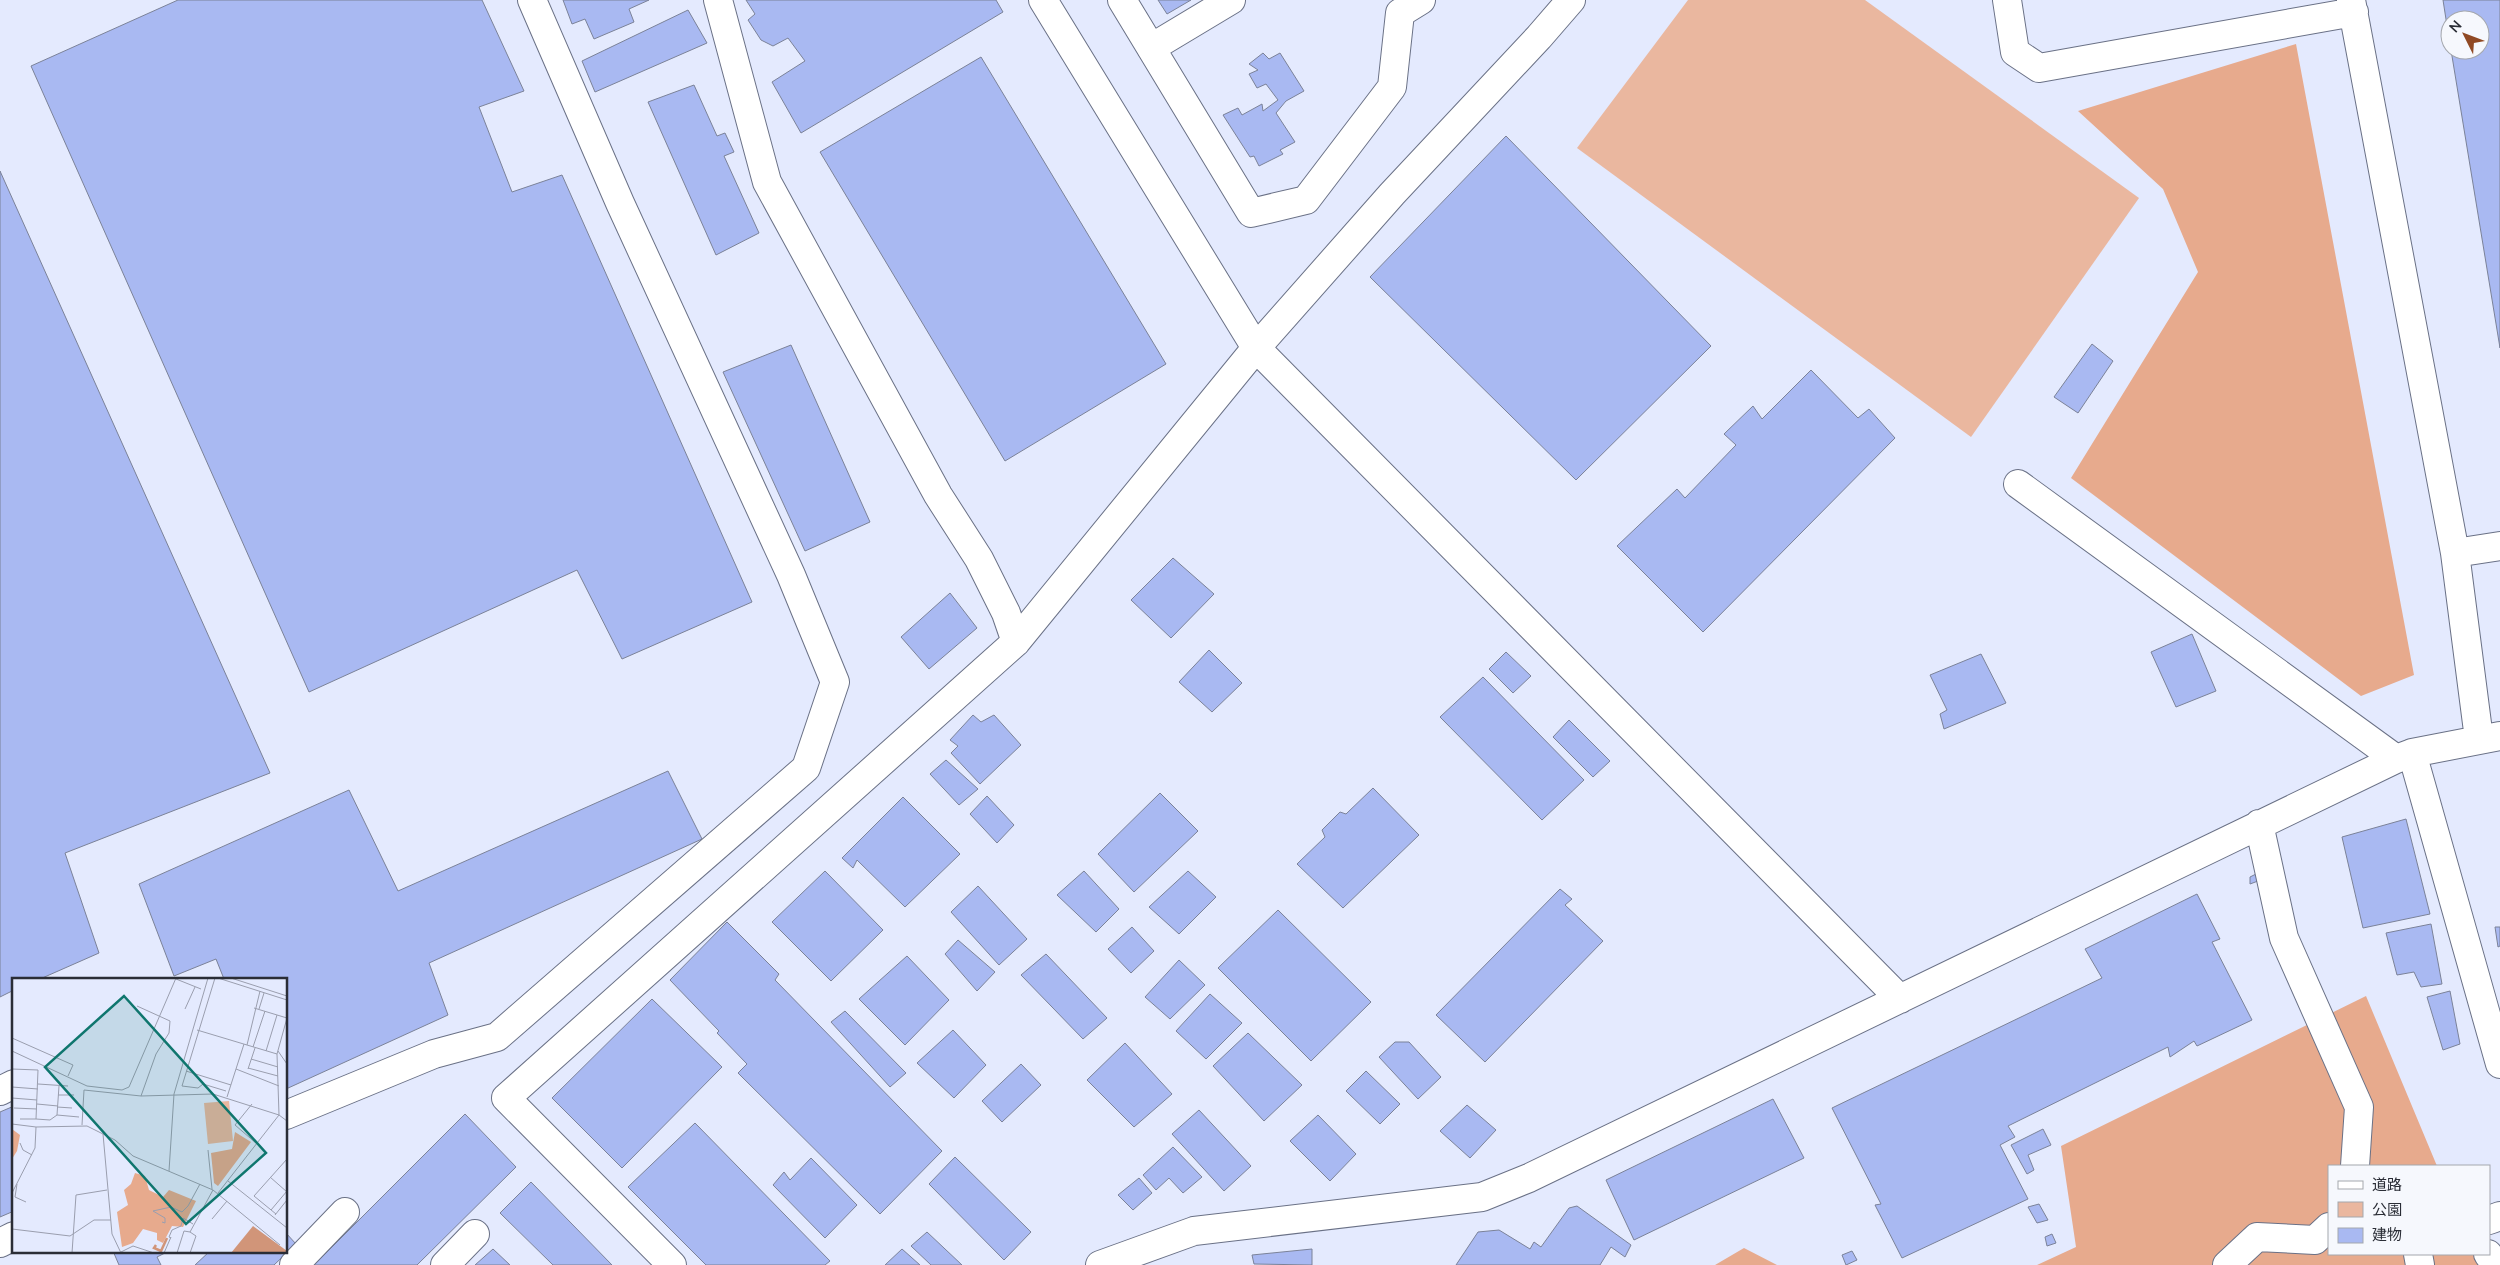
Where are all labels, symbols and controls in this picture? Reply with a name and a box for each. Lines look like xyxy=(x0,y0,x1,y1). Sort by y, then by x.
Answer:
north arrow xyxy=(2440,10,2490,60)
text: N xyxy=(2445,16,2466,37)
inset map xyxy=(12,978,288,1252)
legend xyxy=(2328,1165,2490,1255)
text: 道路 xyxy=(2372,1175,2402,1195)
text: 公園 xyxy=(2372,1200,2402,1220)
text: 建物 xyxy=(2372,1225,2402,1245)

